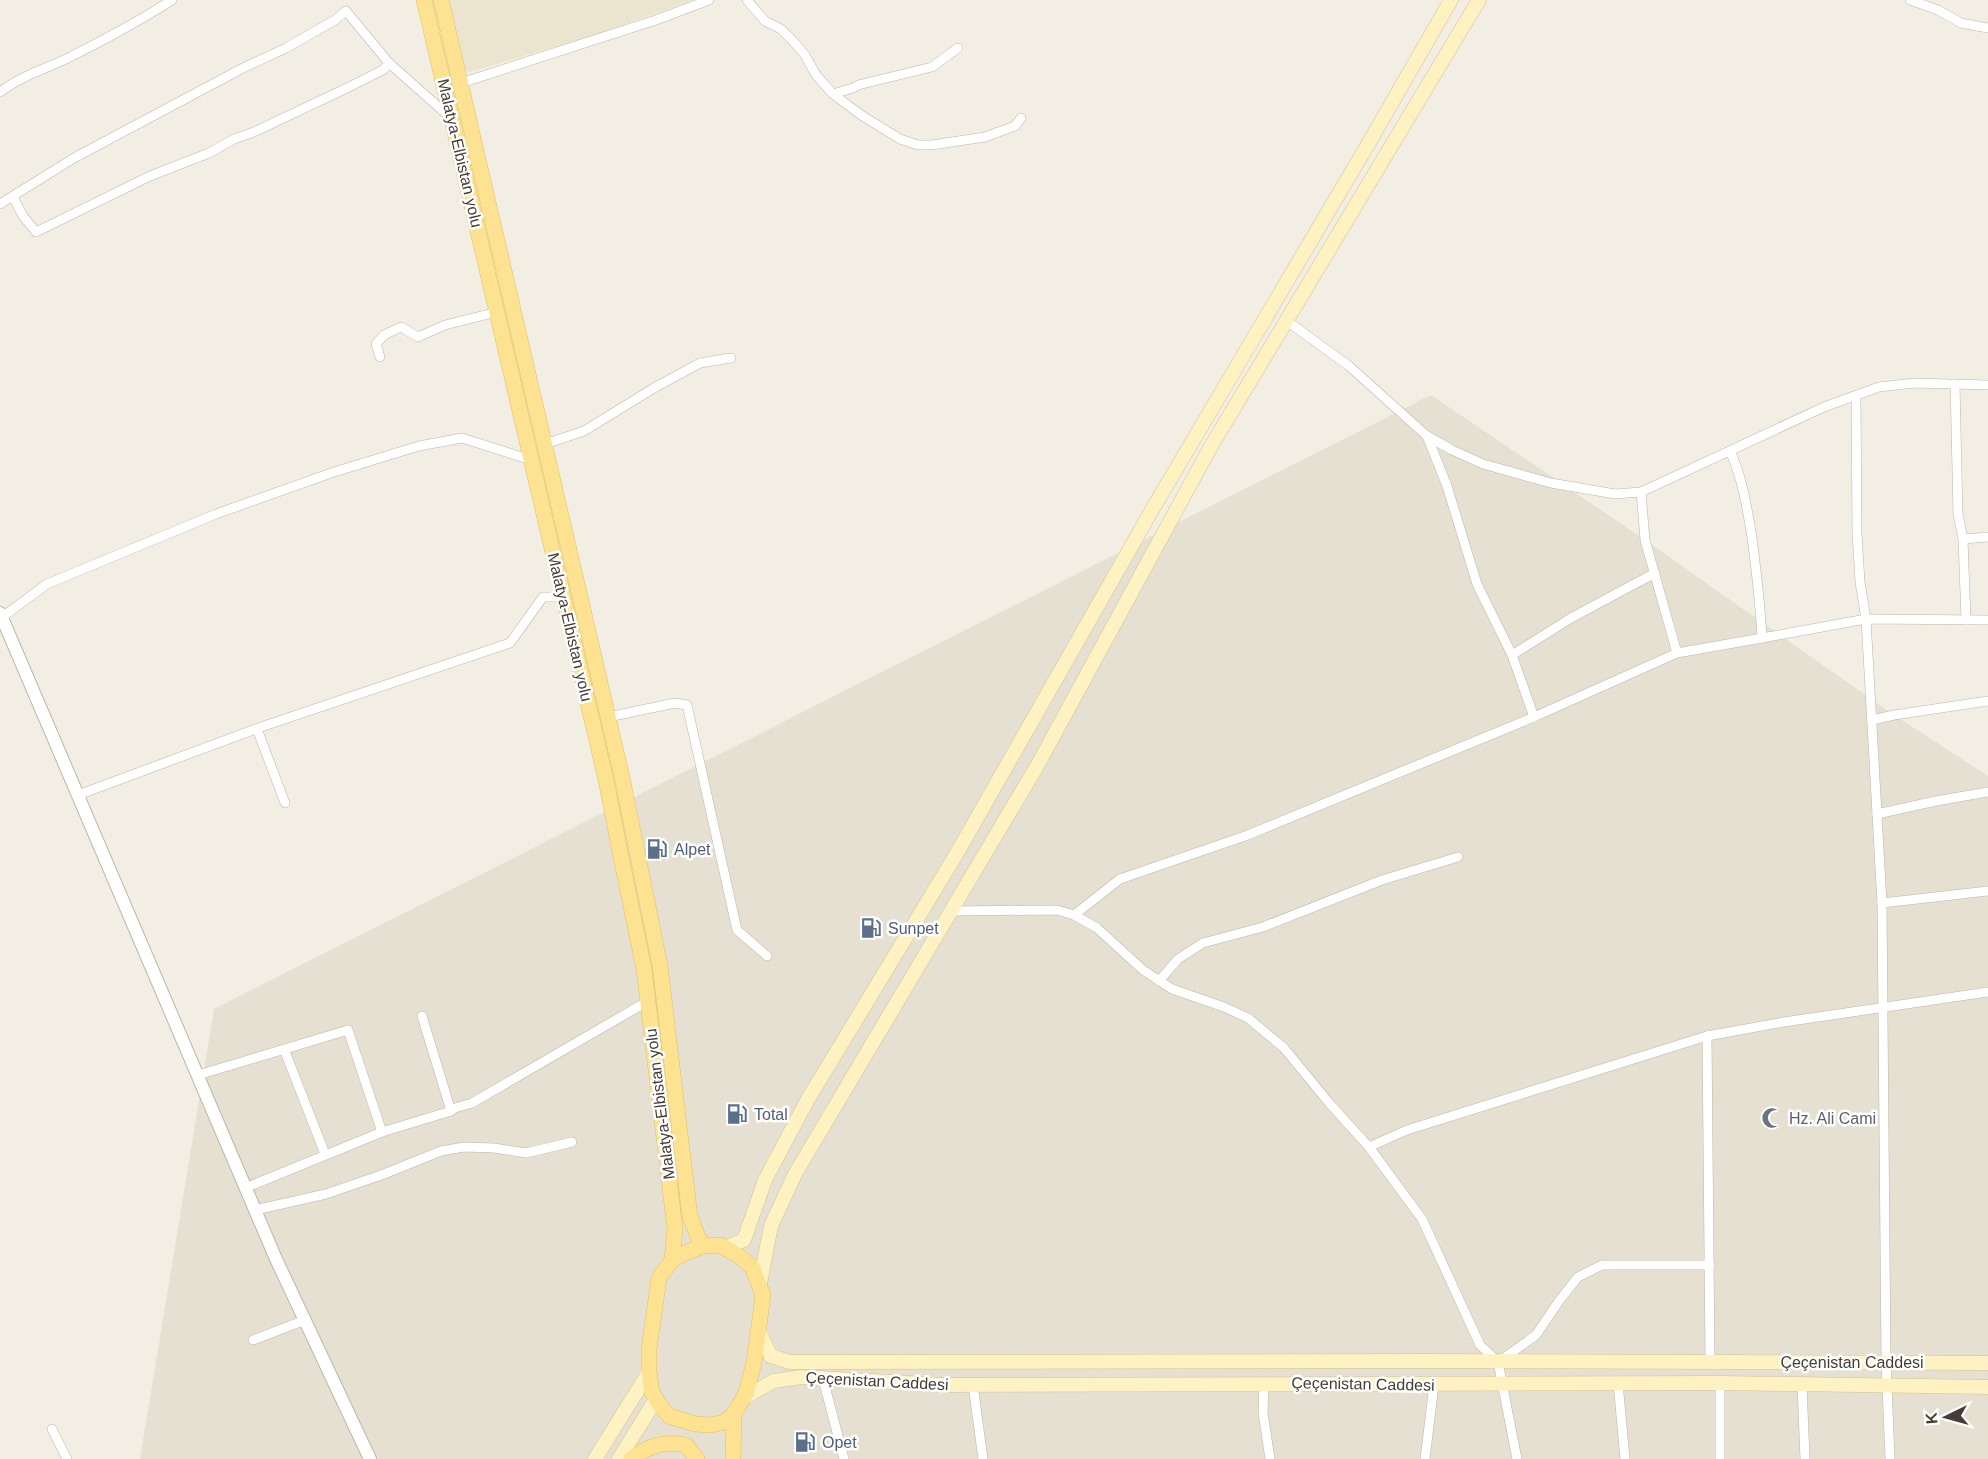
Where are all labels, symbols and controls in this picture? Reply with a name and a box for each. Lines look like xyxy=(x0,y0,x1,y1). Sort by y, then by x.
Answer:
street label: Malatya-Elbistan yolu xyxy=(435,77,485,229)
street label: Malatya-Elbistan yolu xyxy=(545,551,595,703)
fuel station icon: Alpet xyxy=(645,837,669,861)
place label: Alpet xyxy=(674,841,711,858)
fuel station icon: Sunpet xyxy=(859,916,883,940)
place label: Sunpet xyxy=(888,920,939,937)
street label: Malatya-Elbistan yolu xyxy=(642,1027,678,1181)
fuel station icon: Total xyxy=(725,1102,749,1126)
place label: Total xyxy=(754,1106,788,1123)
mosque icon: Hz. Ali Cami xyxy=(1760,1106,1784,1130)
place label: Hz. Ali Cami xyxy=(1789,1110,1876,1127)
street label: Çeçenistan Caddesi xyxy=(1780,1354,1924,1371)
street label: Çeçenistan Caddesi xyxy=(805,1369,949,1393)
street label: Çeçenistan Caddesi xyxy=(1291,1374,1435,1394)
north arrow xyxy=(1916,1387,1976,1447)
text: K xyxy=(1923,1411,1941,1425)
fuel station icon: Opet xyxy=(793,1430,817,1454)
place label: Opet xyxy=(822,1434,857,1451)

